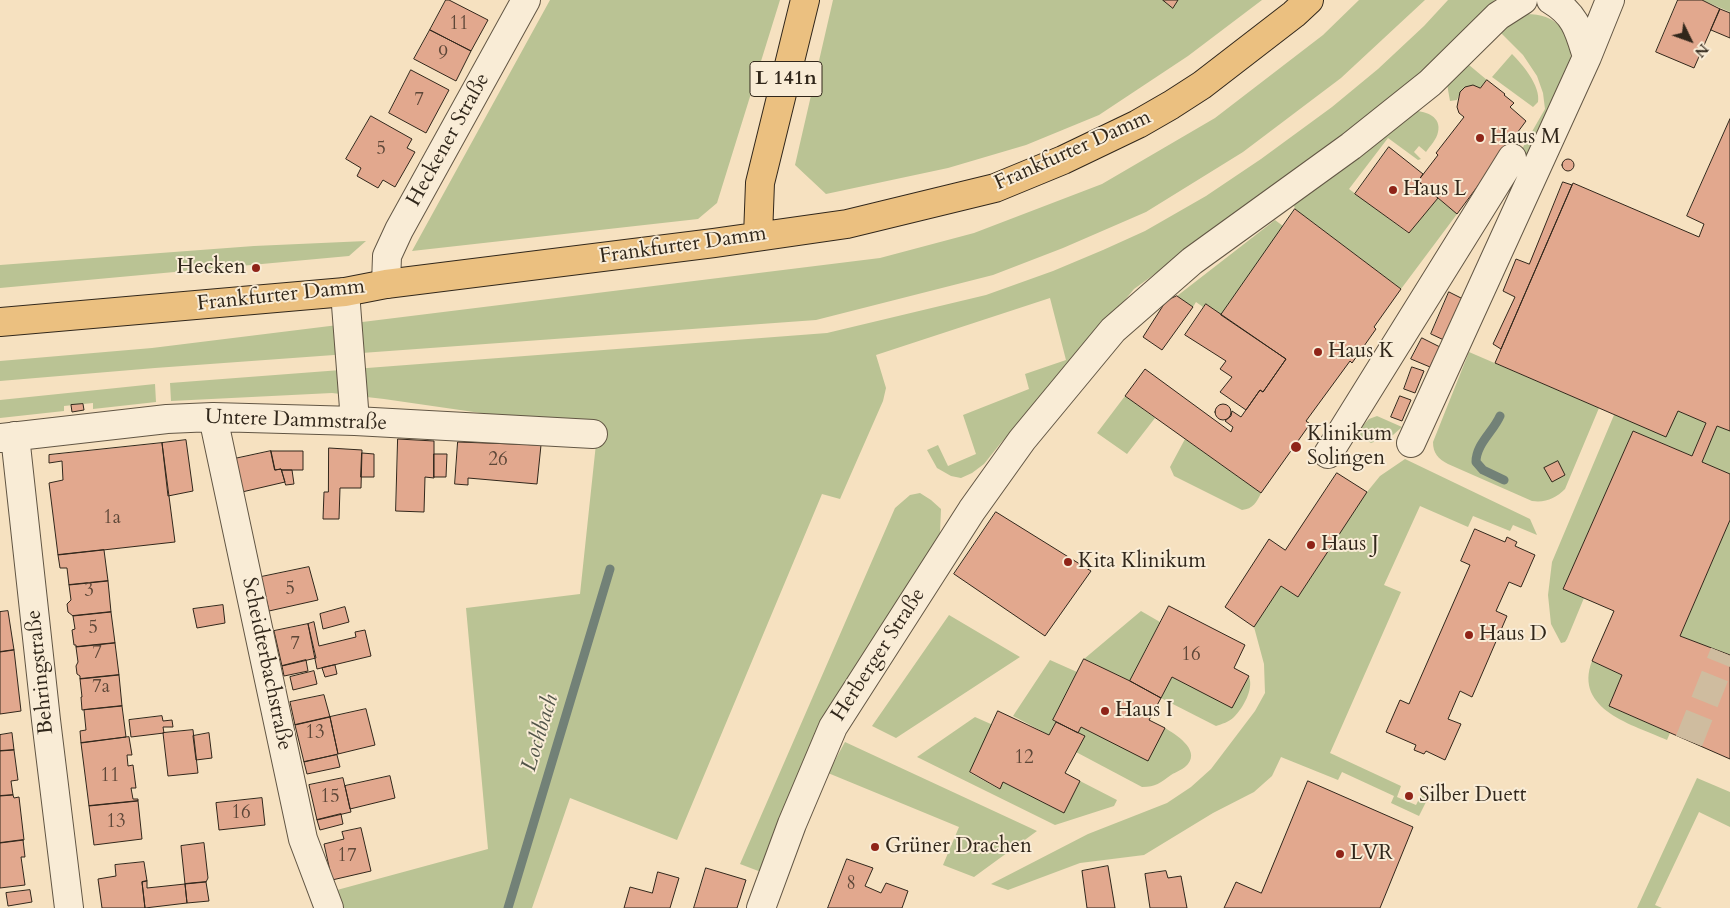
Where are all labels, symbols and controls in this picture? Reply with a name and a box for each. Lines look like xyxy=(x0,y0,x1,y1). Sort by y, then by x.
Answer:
house number: 11 xyxy=(449,14,469,36)
north arrow xyxy=(1665,15,1715,65)
text: N xyxy=(1690,39,1713,61)
house number: 9 xyxy=(438,44,448,66)
road number: L 141n xyxy=(750,62,822,96)
street label: Heckener Straße xyxy=(402,69,496,211)
house number: 7 xyxy=(414,90,424,112)
street label: Frankfurter Damm xyxy=(991,105,1155,197)
place label: Haus M xyxy=(1490,125,1561,151)
marker: Haus M xyxy=(1474,132,1486,144)
house number: 5 xyxy=(376,139,386,161)
place label: Haus L xyxy=(1403,177,1467,203)
marker: Haus L xyxy=(1387,184,1399,196)
street label: Frankfurter Damm xyxy=(598,222,768,270)
place label: Hecken xyxy=(177,255,246,281)
marker: Hecken xyxy=(250,262,262,274)
street label: Frankfurter Damm xyxy=(196,275,366,317)
place label: Haus K xyxy=(1328,339,1394,365)
marker: Haus K xyxy=(1312,346,1324,358)
street label: Untere Dammstraße xyxy=(205,405,387,437)
place label: Klinikum Solingen xyxy=(1307,422,1392,472)
marker: Klinikum Solingen xyxy=(1289,440,1303,454)
house number: 26 xyxy=(488,450,508,472)
house number: 1a xyxy=(103,508,121,530)
place label: Haus J xyxy=(1321,532,1379,558)
marker: Haus J xyxy=(1305,539,1317,551)
place label: Kita Klinikum xyxy=(1078,549,1206,575)
marker: Kita Klinikum xyxy=(1062,556,1074,568)
street label: Scheidterbachstraße xyxy=(235,575,297,753)
house number: 5 xyxy=(285,579,295,601)
house number: 3 xyxy=(84,581,94,603)
street label: Herberger Straße xyxy=(827,584,931,726)
street label: Behringstraße xyxy=(22,609,60,735)
house number: 5 xyxy=(88,618,98,640)
place label: Haus D xyxy=(1479,622,1547,648)
marker: Haus D xyxy=(1463,629,1475,641)
house number: 7 xyxy=(290,634,300,656)
house number: 7 xyxy=(92,643,102,665)
house number: 16 xyxy=(1181,645,1201,667)
house number: 7a xyxy=(92,677,110,699)
water label: Lochbach xyxy=(517,691,565,775)
place label: Haus I xyxy=(1115,698,1173,724)
marker: Haus I xyxy=(1099,705,1111,717)
house number: 13 xyxy=(305,723,325,745)
house number: 12 xyxy=(1014,748,1034,770)
house number: 11 xyxy=(100,766,120,788)
place label: Silber Duett xyxy=(1419,783,1526,809)
house number: 15 xyxy=(320,787,340,809)
marker: Silber Duett xyxy=(1403,790,1415,802)
house number: 16 xyxy=(231,803,251,825)
house number: 13 xyxy=(106,812,126,834)
place label: Grüner Drachen xyxy=(885,834,1032,860)
marker: Grüner Drachen xyxy=(869,841,881,853)
place label: LVR xyxy=(1350,841,1393,867)
house number: 17 xyxy=(337,846,357,868)
marker: LVR xyxy=(1334,848,1346,860)
house number: 8 xyxy=(846,874,856,896)

